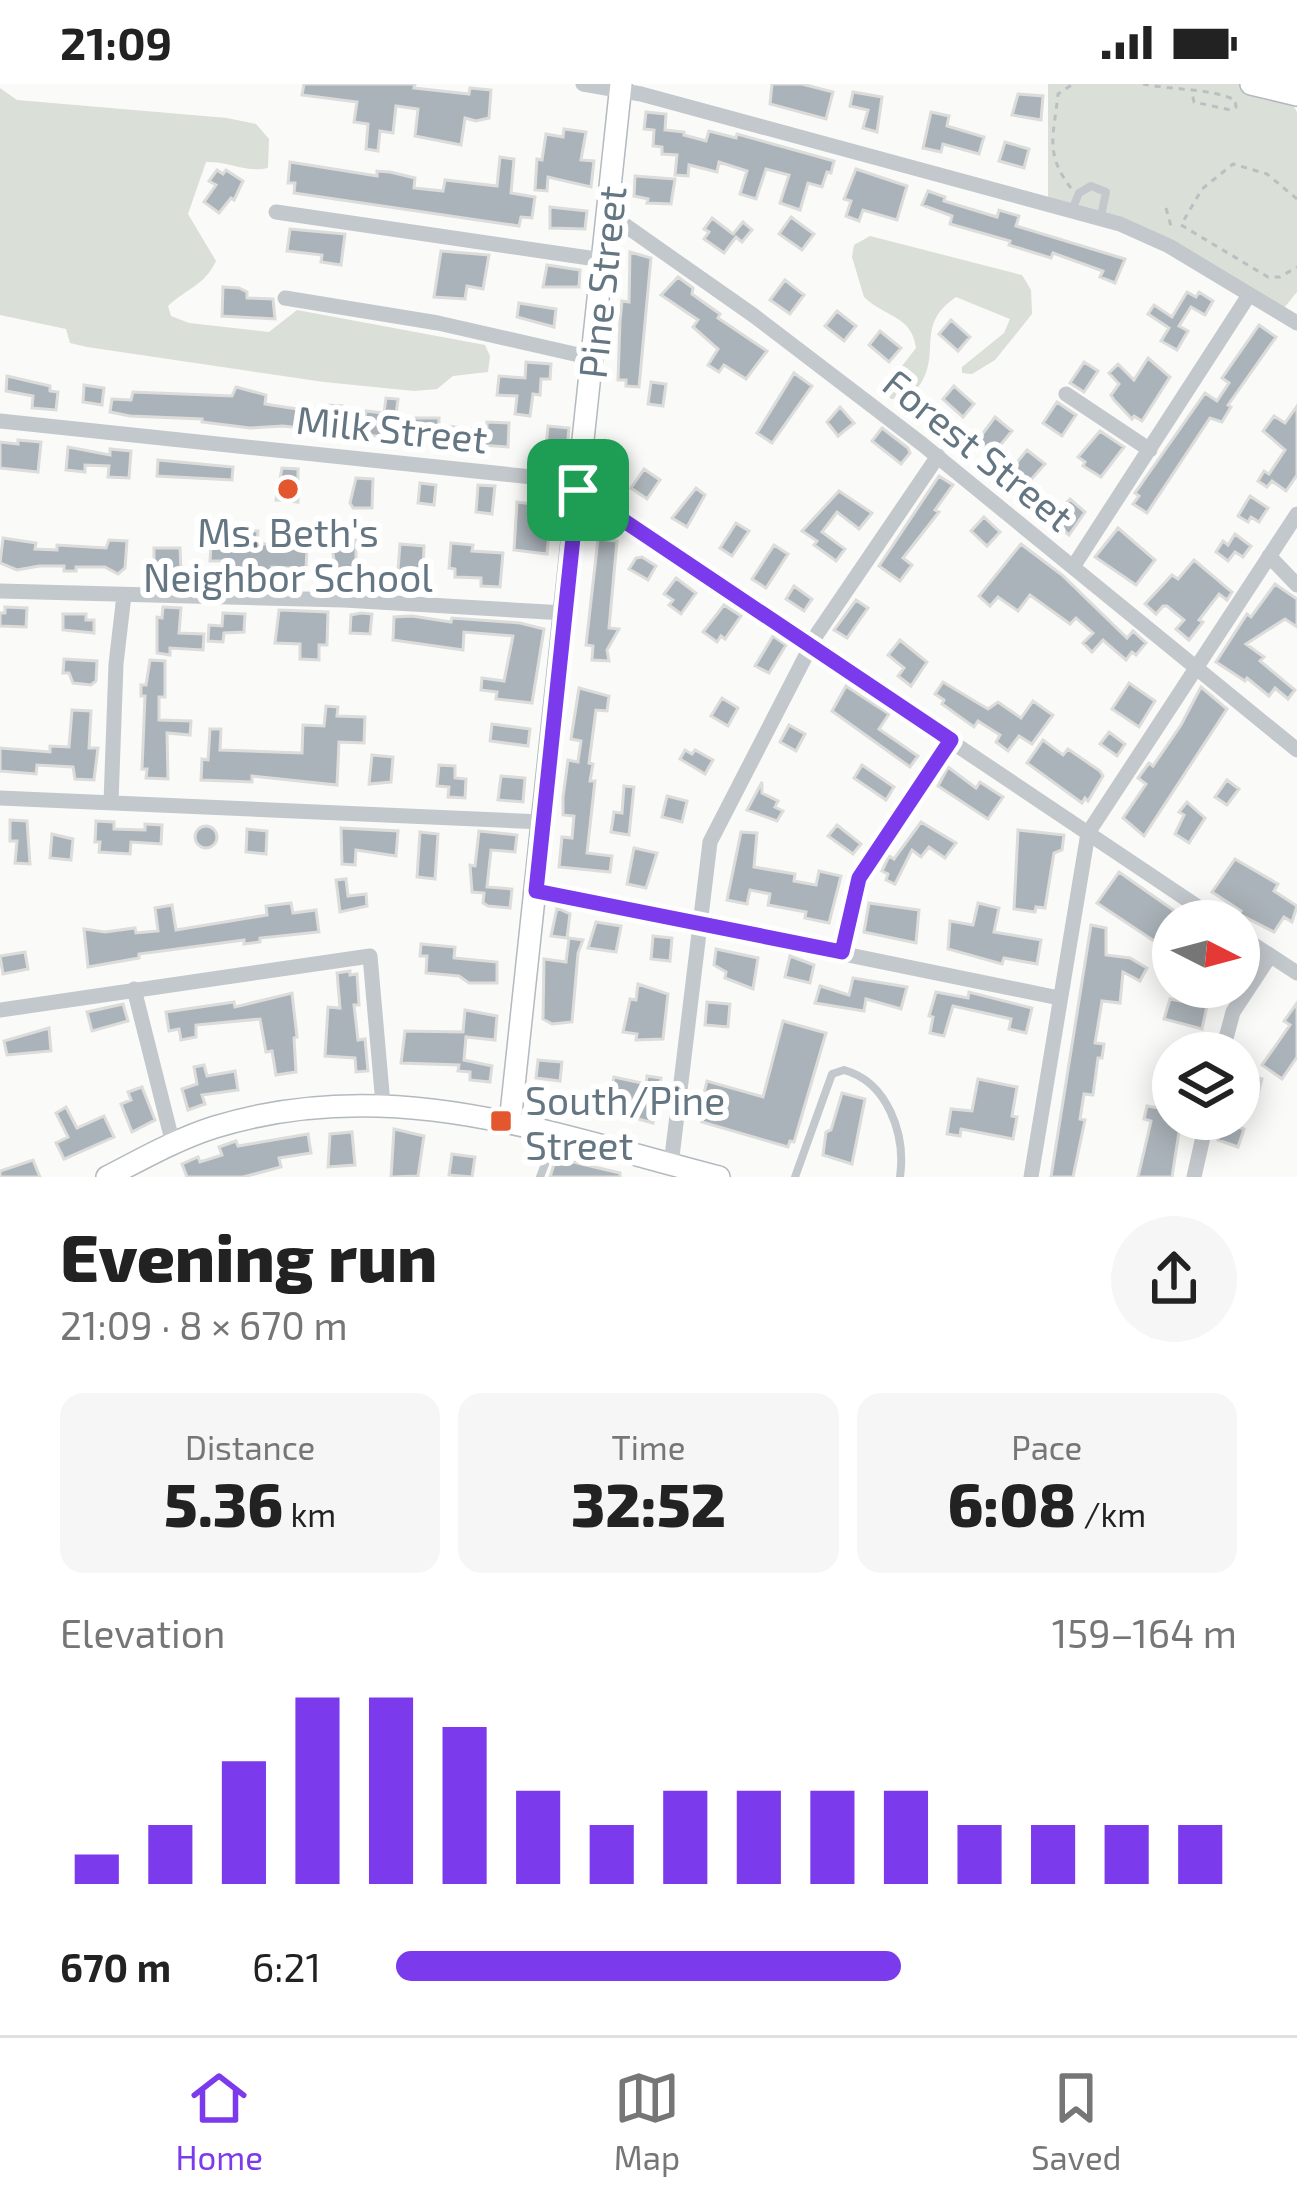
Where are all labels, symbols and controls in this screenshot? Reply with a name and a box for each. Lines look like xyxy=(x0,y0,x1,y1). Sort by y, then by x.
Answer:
text: 21:09 xyxy=(60,15,172,69)
street label: Pine Street xyxy=(568,183,634,381)
street label: Forest Street xyxy=(875,358,1083,540)
street label: Milk Street xyxy=(294,395,490,461)
pin xyxy=(527,439,629,541)
icon: arrive xyxy=(545,457,611,523)
marker: Ms. Beth's Neighbor School xyxy=(275,476,301,502)
place label: Ms. Beth's Neighbor School xyxy=(143,508,433,600)
north arrow xyxy=(1152,900,1260,1008)
map controls xyxy=(1152,900,1260,1140)
button: layers xyxy=(1152,1032,1260,1140)
place label: South/Pine Street xyxy=(525,1076,725,1168)
marker: South/Pine Street xyxy=(488,1108,514,1134)
text: Evening run xyxy=(60,1216,437,1295)
button: share xyxy=(1111,1216,1237,1342)
text: 21:09 · 8 × 670 m xyxy=(60,1301,348,1348)
text: Distance xyxy=(185,1427,315,1467)
text: Time xyxy=(611,1427,685,1467)
text: Pace xyxy=(1011,1427,1082,1467)
text: 5.36 xyxy=(164,1467,283,1539)
text: 32:52 xyxy=(571,1467,726,1539)
text: 6:08 xyxy=(947,1467,1076,1539)
text: km xyxy=(283,1494,336,1534)
text: /km xyxy=(1076,1494,1146,1534)
text: Elevation xyxy=(60,1609,225,1656)
text: 159–164 m xyxy=(1052,1609,1237,1656)
text: 670 m xyxy=(60,1943,171,1990)
text: 6:21 xyxy=(252,1943,321,1990)
tab: Home xyxy=(175,2065,263,2177)
tab: Map xyxy=(614,2065,680,2177)
tab: Saved xyxy=(1031,2065,1122,2177)

